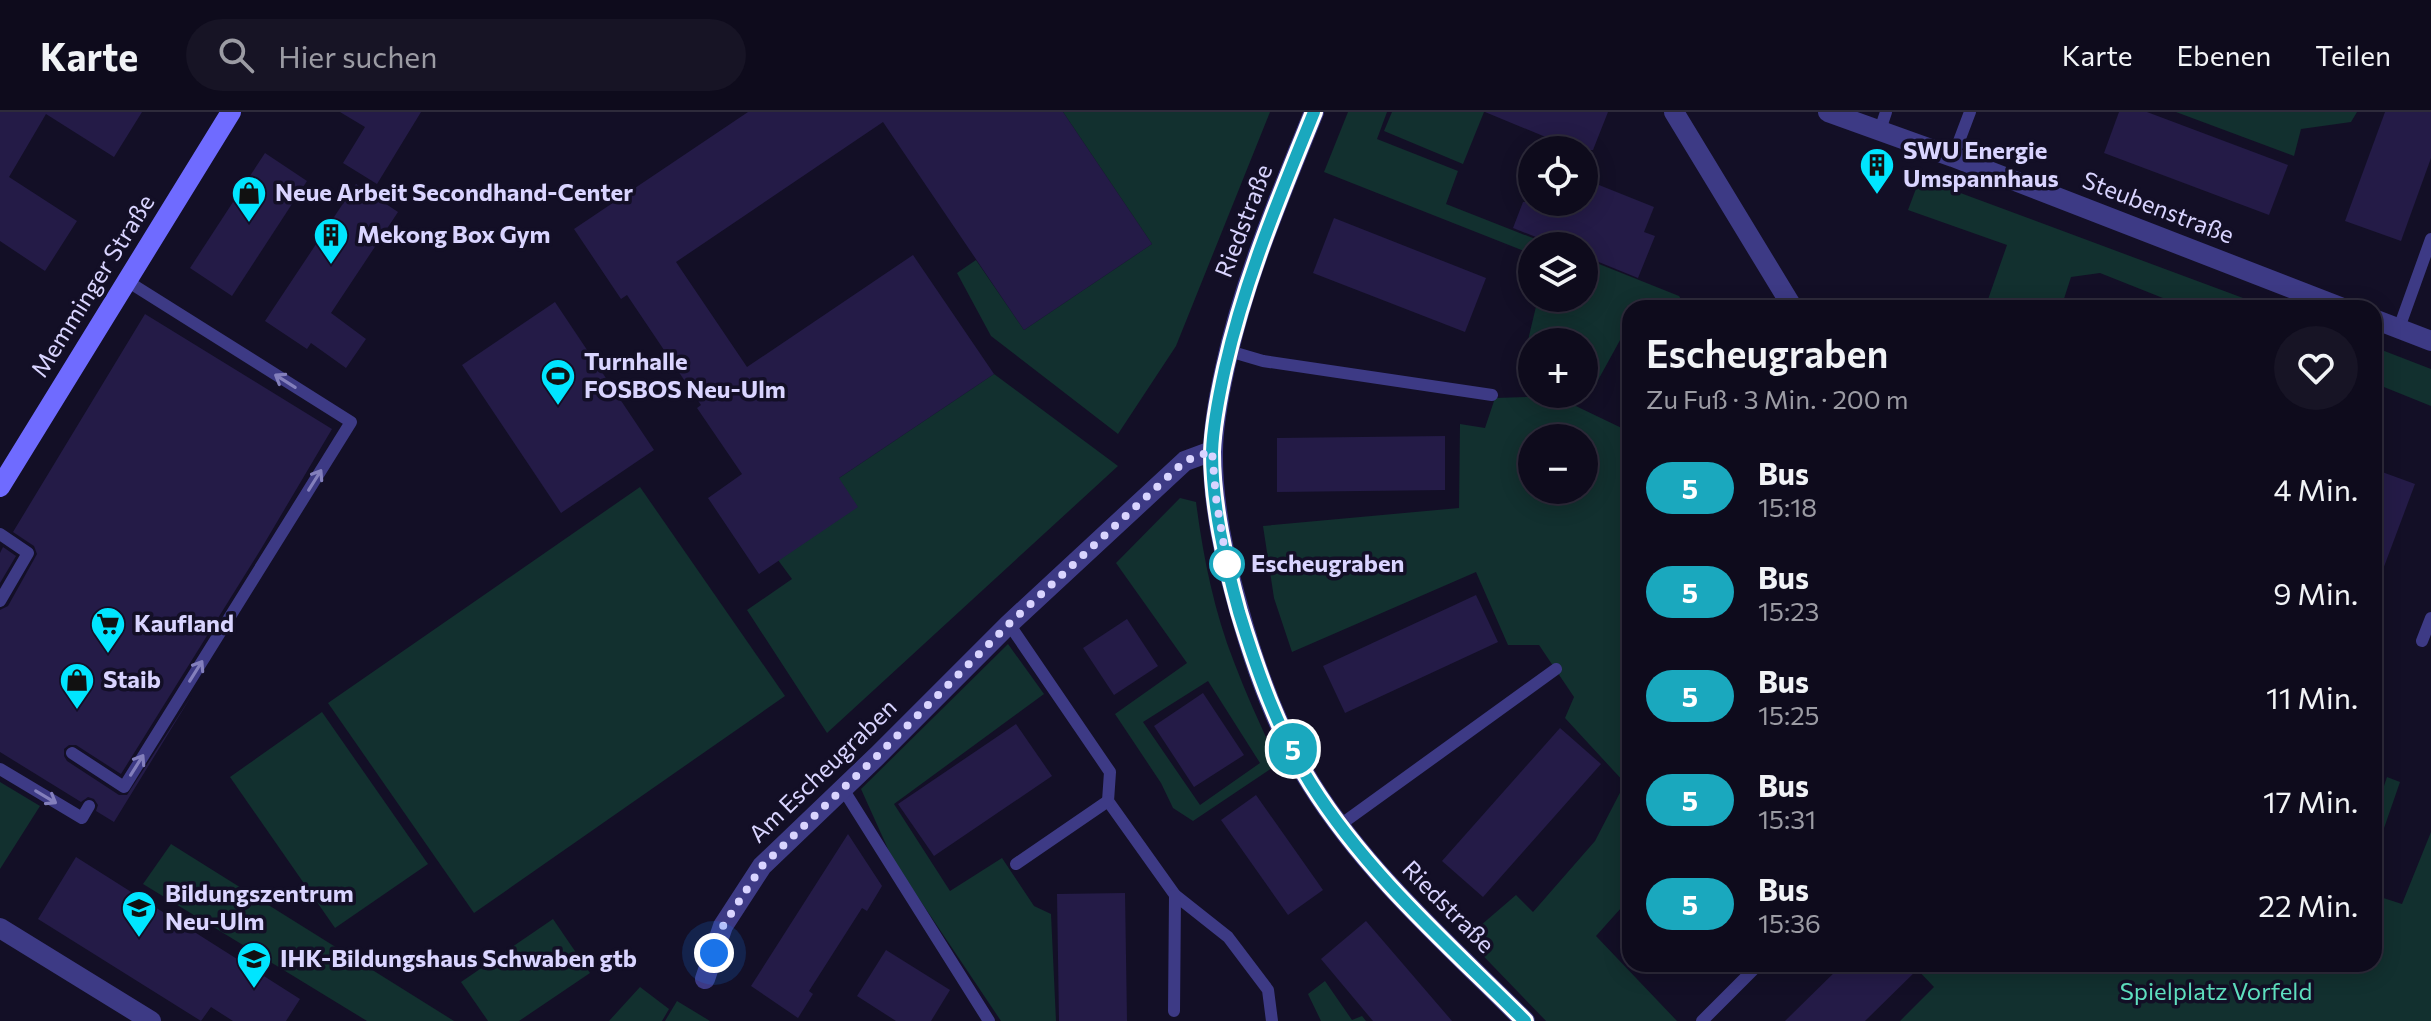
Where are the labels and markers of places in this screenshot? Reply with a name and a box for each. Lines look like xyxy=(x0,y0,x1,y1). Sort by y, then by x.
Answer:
place label: SWU Energie Umspannhaus xyxy=(1903,135,2059,192)
building icon: SWU Energie Umspannhaus xyxy=(1858,146,1896,196)
shop icon: Neue Arbeit Secondhand-Center xyxy=(230,174,268,224)
place label: Neue Arbeit Secondhand-Center xyxy=(275,177,633,206)
building icon: Mekong Box Gym xyxy=(312,216,350,266)
place label: Mekong Box Gym xyxy=(357,219,551,248)
place label: Turnhalle FOSBOS Neu-Ulm xyxy=(584,346,786,403)
sports icon: Turnhalle FOSBOS Neu-Ulm xyxy=(539,357,577,407)
marker: Escheugraben xyxy=(1210,547,1244,581)
place label: Escheugraben xyxy=(1251,548,1404,577)
supermarket icon: Kaufland xyxy=(89,605,127,655)
place label: Kaufland xyxy=(134,608,234,637)
shop icon: Staib xyxy=(58,661,96,711)
place label: Staib xyxy=(103,664,161,693)
place label: Bildungszentrum Neu-Ulm xyxy=(165,878,354,935)
school or university icon: Bildungszentrum Neu-Ulm xyxy=(120,889,158,939)
school or university icon: IHK-Bildungshaus Schwaben gtb xyxy=(235,940,273,990)
place label: IHK-Bildungshaus Schwaben gtb xyxy=(280,943,637,972)

